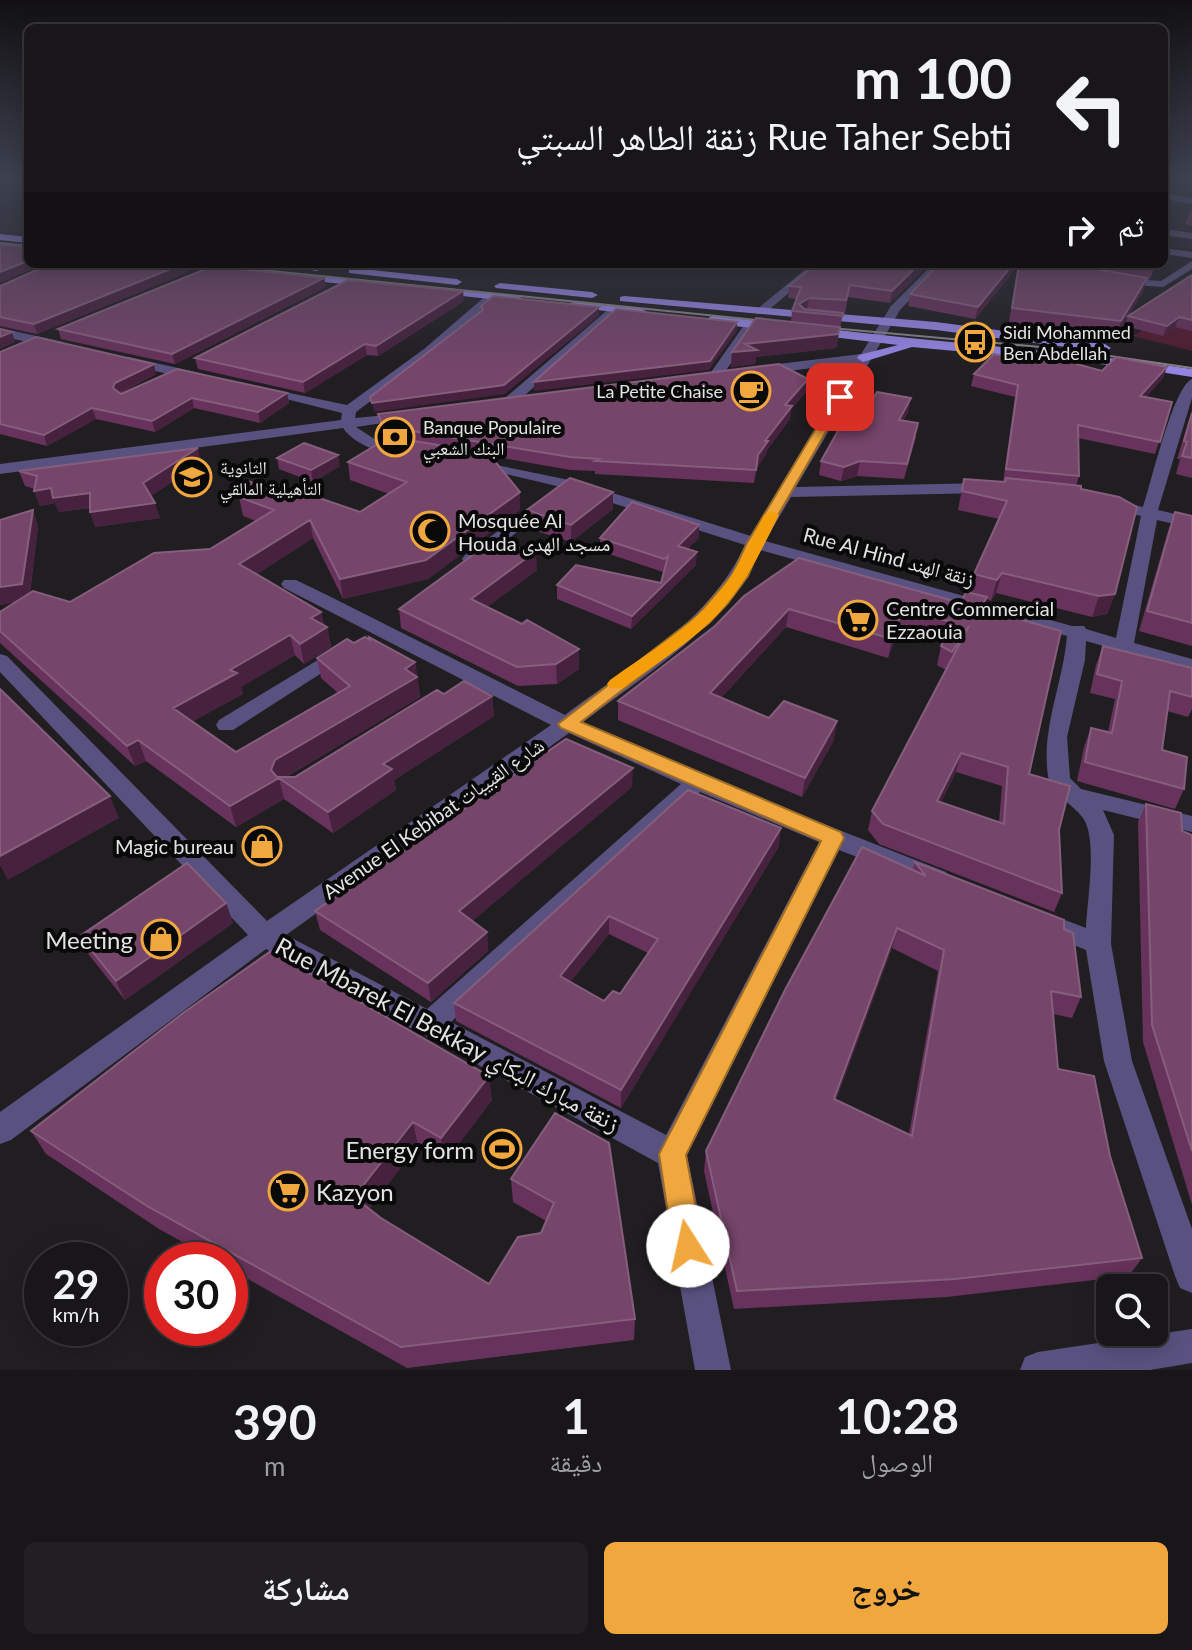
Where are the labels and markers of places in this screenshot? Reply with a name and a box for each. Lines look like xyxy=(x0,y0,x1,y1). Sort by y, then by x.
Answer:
bus stop icon: Sidi Mohammed Ben Abdellah xyxy=(954,321,996,363)
place label: Sidi Mohammed Ben Abdellah xyxy=(1003,321,1131,364)
pin xyxy=(806,363,874,431)
cafe icon: La Petite Chaise xyxy=(730,370,772,412)
place label: La Petite Chaise xyxy=(596,380,723,402)
bank icon: Banque Populaire البنك الشعبي xyxy=(374,416,416,458)
place label: Banque Populaire البنك الشعبي xyxy=(423,416,562,464)
school or university icon: الثانوية التأهيلية المالقي xyxy=(171,456,213,498)
place label: الثانوية التأهيلية المالقي xyxy=(220,456,322,504)
place label: Mosquée Al Houda مسجد الهدى xyxy=(458,508,610,556)
mosque icon: Mosquée Al Houda مسجد الهدى xyxy=(409,510,451,552)
place label: Centre Commercial Ezzaouia xyxy=(886,596,1054,643)
supermarket icon: Centre Commercial Ezzaouia xyxy=(837,599,879,641)
shop icon: Magic bureau xyxy=(241,825,283,867)
place label: Magic bureau xyxy=(115,834,234,858)
shop icon: Meeting xyxy=(140,918,182,960)
place label: Meeting xyxy=(45,925,133,954)
sports icon: Energy form xyxy=(481,1128,523,1170)
place label: Energy form xyxy=(345,1135,474,1164)
supermarket icon: Kazyon xyxy=(267,1170,309,1212)
place label: Kazyon xyxy=(316,1177,394,1206)

